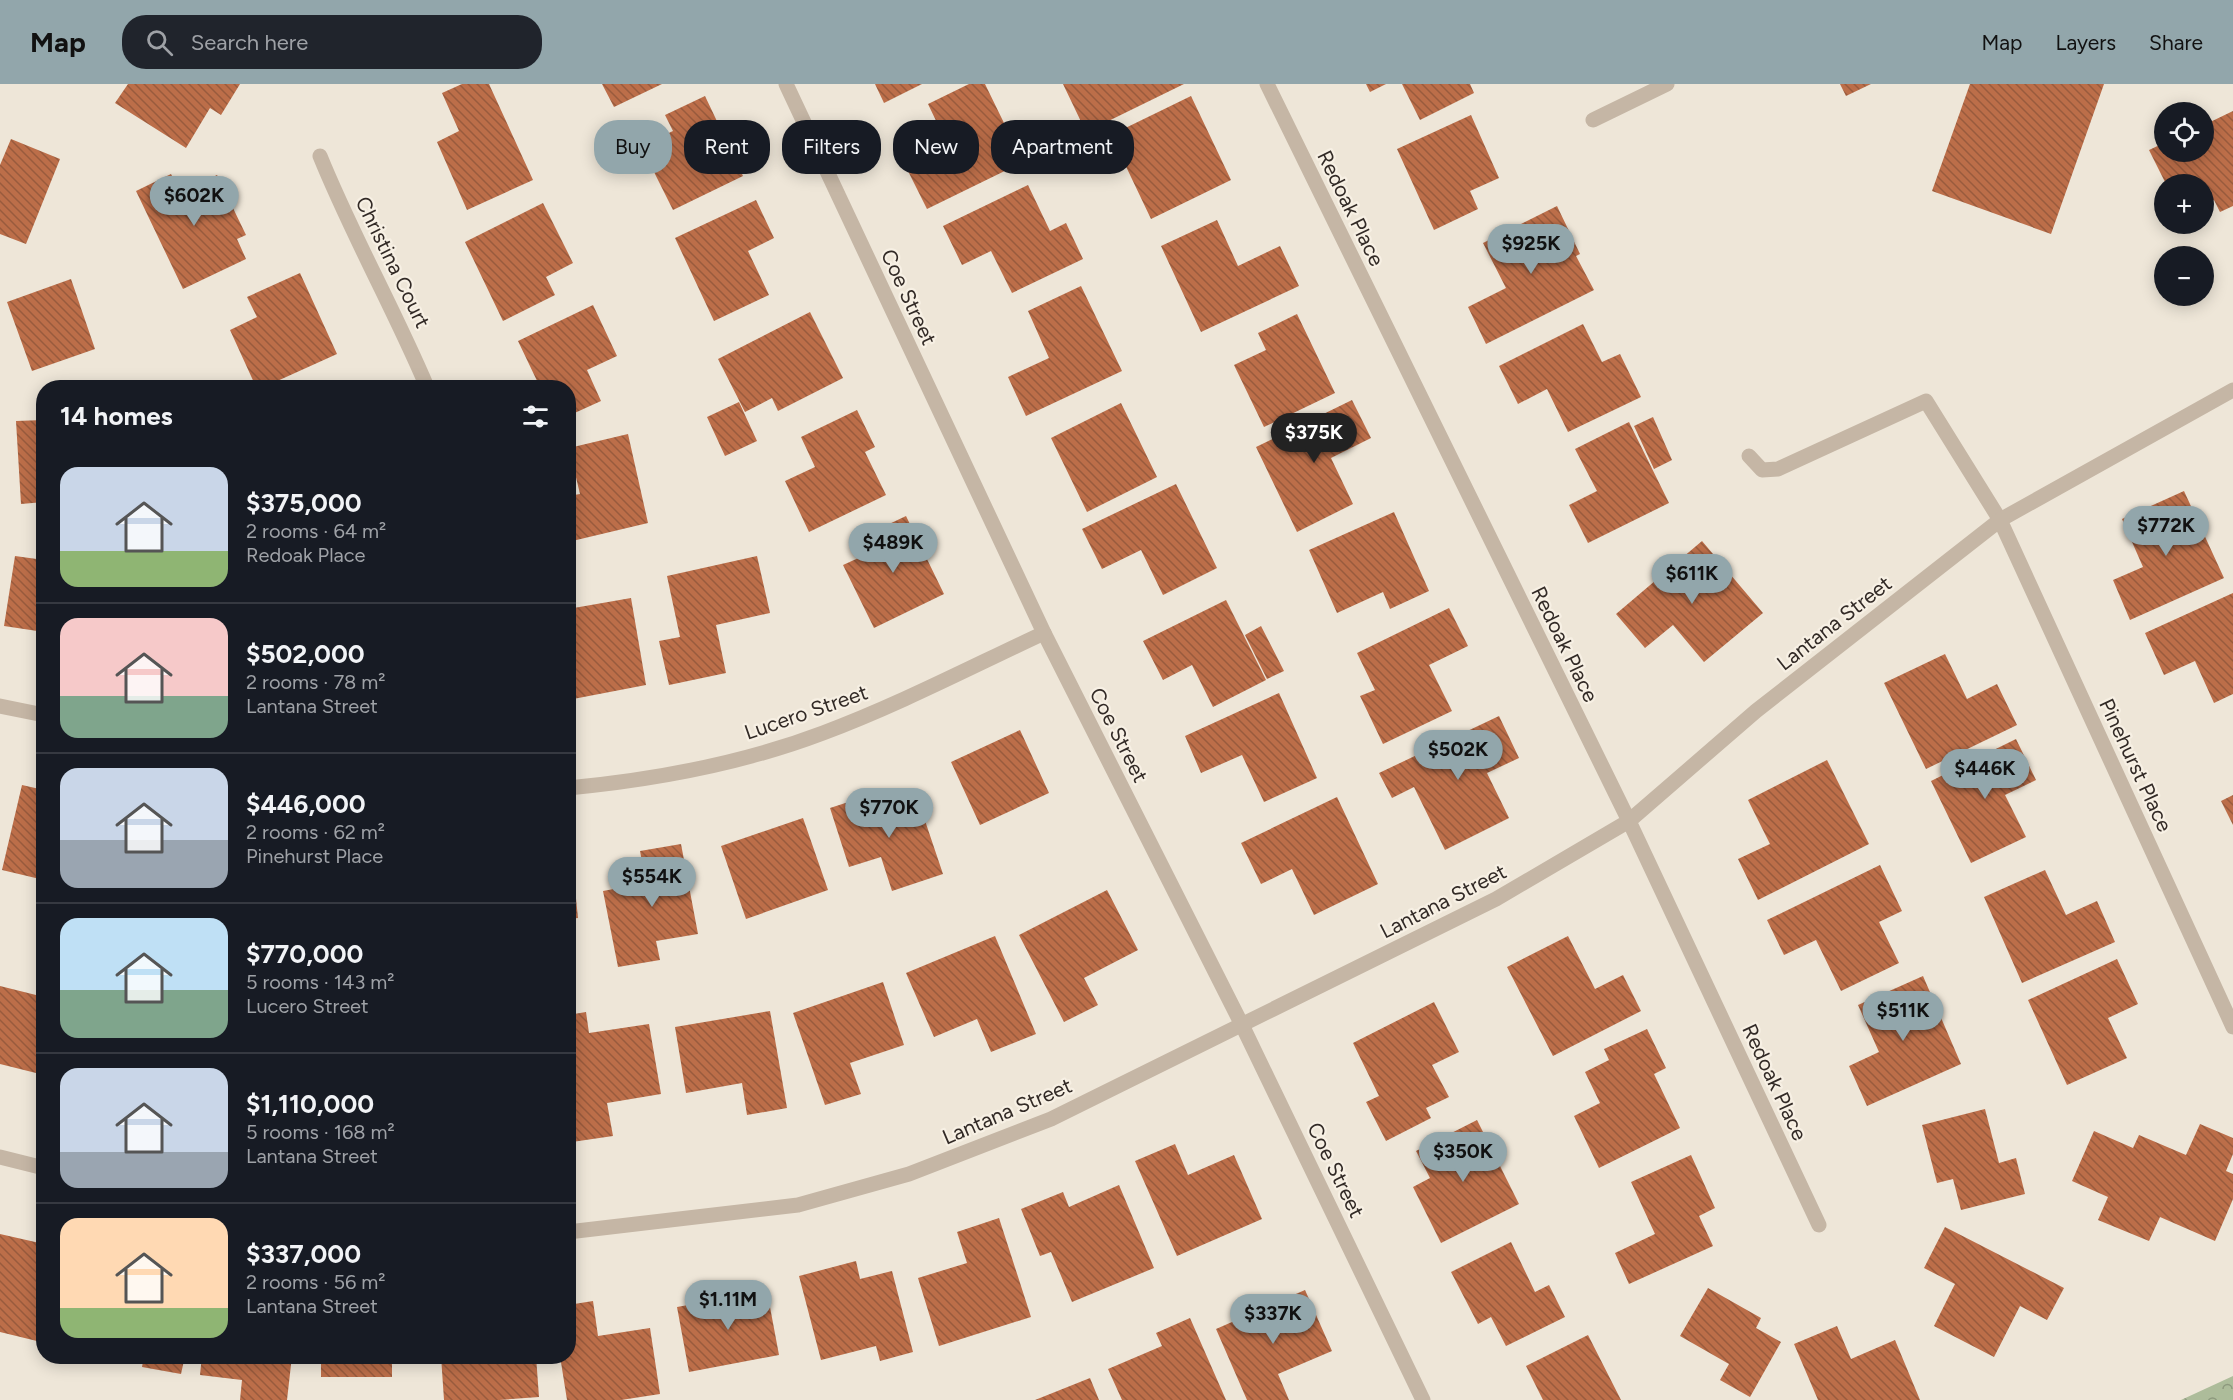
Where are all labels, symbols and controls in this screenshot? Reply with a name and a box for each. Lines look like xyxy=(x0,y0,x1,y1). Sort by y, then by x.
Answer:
search box xyxy=(122,15,542,69)
text: Map xyxy=(30,25,86,59)
icon: search xyxy=(143,26,176,59)
text: Search here xyxy=(191,29,308,56)
text: Map xyxy=(1982,30,2022,55)
text: Layers xyxy=(2055,30,2116,55)
text: Share xyxy=(2149,30,2203,55)
map controls xyxy=(2154,102,2214,306)
button: locate xyxy=(2154,102,2214,162)
chip: Buy xyxy=(594,120,672,174)
chip: Rent xyxy=(684,120,770,174)
chip: Filters xyxy=(782,120,881,174)
chip: New xyxy=(893,120,979,174)
chip: Apartment xyxy=(991,120,1134,174)
street label: Redoak Place xyxy=(1312,146,1390,270)
button: + xyxy=(2154,174,2214,234)
pin: $602K xyxy=(152,176,236,227)
text: $602K xyxy=(164,183,224,207)
street label: Christina Court xyxy=(350,192,436,332)
pin: $925K xyxy=(1489,224,1573,275)
text: $925K xyxy=(1501,231,1561,255)
street label: Coe Street xyxy=(876,245,942,349)
button: − xyxy=(2154,246,2214,306)
text: 14 homes xyxy=(60,400,173,432)
icon: filters xyxy=(519,400,552,433)
pin: $375K xyxy=(1272,413,1356,464)
text: $375K xyxy=(1285,420,1343,444)
text: $375,000 xyxy=(246,487,362,519)
icon: home xyxy=(108,491,180,563)
pin: $772K xyxy=(2124,506,2208,557)
text: $772K xyxy=(2137,513,2195,537)
text: 2 rooms · 64 m² xyxy=(246,519,386,543)
pin: $489K xyxy=(851,523,935,574)
text: $489K xyxy=(863,530,923,554)
text: Redoak Place xyxy=(246,543,366,567)
pin: $611K xyxy=(1650,554,1734,605)
text: $611K xyxy=(1666,561,1718,585)
street label: Lantana Street xyxy=(1772,571,1896,675)
street label: Redoak Place xyxy=(1526,582,1604,706)
text: $502,000 xyxy=(246,638,365,670)
icon: home xyxy=(108,642,180,714)
text: 2 rooms · 78 m² xyxy=(246,670,386,694)
street label: Lucero Street xyxy=(741,679,871,745)
street label: Coe Street xyxy=(1085,684,1153,787)
text: Lantana Street xyxy=(246,694,378,718)
street label: Pinehurst Place xyxy=(2094,694,2178,836)
pin: $502K xyxy=(1416,730,1500,781)
text: $502K xyxy=(1428,737,1488,761)
pin: $446K xyxy=(1943,749,2027,800)
text: $446K xyxy=(1954,756,2016,780)
text: $446,000 xyxy=(246,788,366,820)
pin: $770K xyxy=(847,788,931,839)
icon: home xyxy=(108,792,180,864)
text: $770K xyxy=(859,795,919,819)
text: 2 rooms · 62 m² xyxy=(246,820,385,844)
text: Pinehurst Place xyxy=(246,844,383,868)
pin: $554K xyxy=(610,857,694,908)
street label: Lantana Street xyxy=(1376,858,1510,944)
text: $554K xyxy=(622,864,682,888)
text: $770,000 xyxy=(246,938,363,970)
icon: home xyxy=(108,942,180,1014)
text: 5 rooms · 143 m² xyxy=(246,970,394,994)
pin: $511K xyxy=(1861,991,1945,1042)
text: Lucero Street xyxy=(246,994,369,1018)
text: $511K xyxy=(1877,998,1929,1022)
street label: Redoak Place xyxy=(1737,1020,1813,1144)
street label: Lantana Street xyxy=(938,1072,1076,1150)
text: $1,110,000 xyxy=(246,1088,374,1120)
icon: home xyxy=(108,1092,180,1164)
street label: Coe Street xyxy=(1302,1118,1370,1222)
text: 5 rooms · 168 m² xyxy=(246,1120,395,1144)
pin: $350K xyxy=(1421,1132,1505,1183)
text: $350K xyxy=(1433,1139,1493,1163)
text: Lantana Street xyxy=(246,1144,378,1168)
text: $337,000 xyxy=(246,1238,361,1270)
icon: home xyxy=(108,1242,180,1314)
text: 2 rooms · 56 m² xyxy=(246,1270,385,1294)
pin: $1.11M xyxy=(679,1280,777,1331)
text: $1.11M xyxy=(699,1287,757,1311)
text: Lantana Street xyxy=(246,1294,378,1318)
pin: $337K xyxy=(1231,1294,1315,1345)
text: $337K xyxy=(1244,1301,1302,1325)

